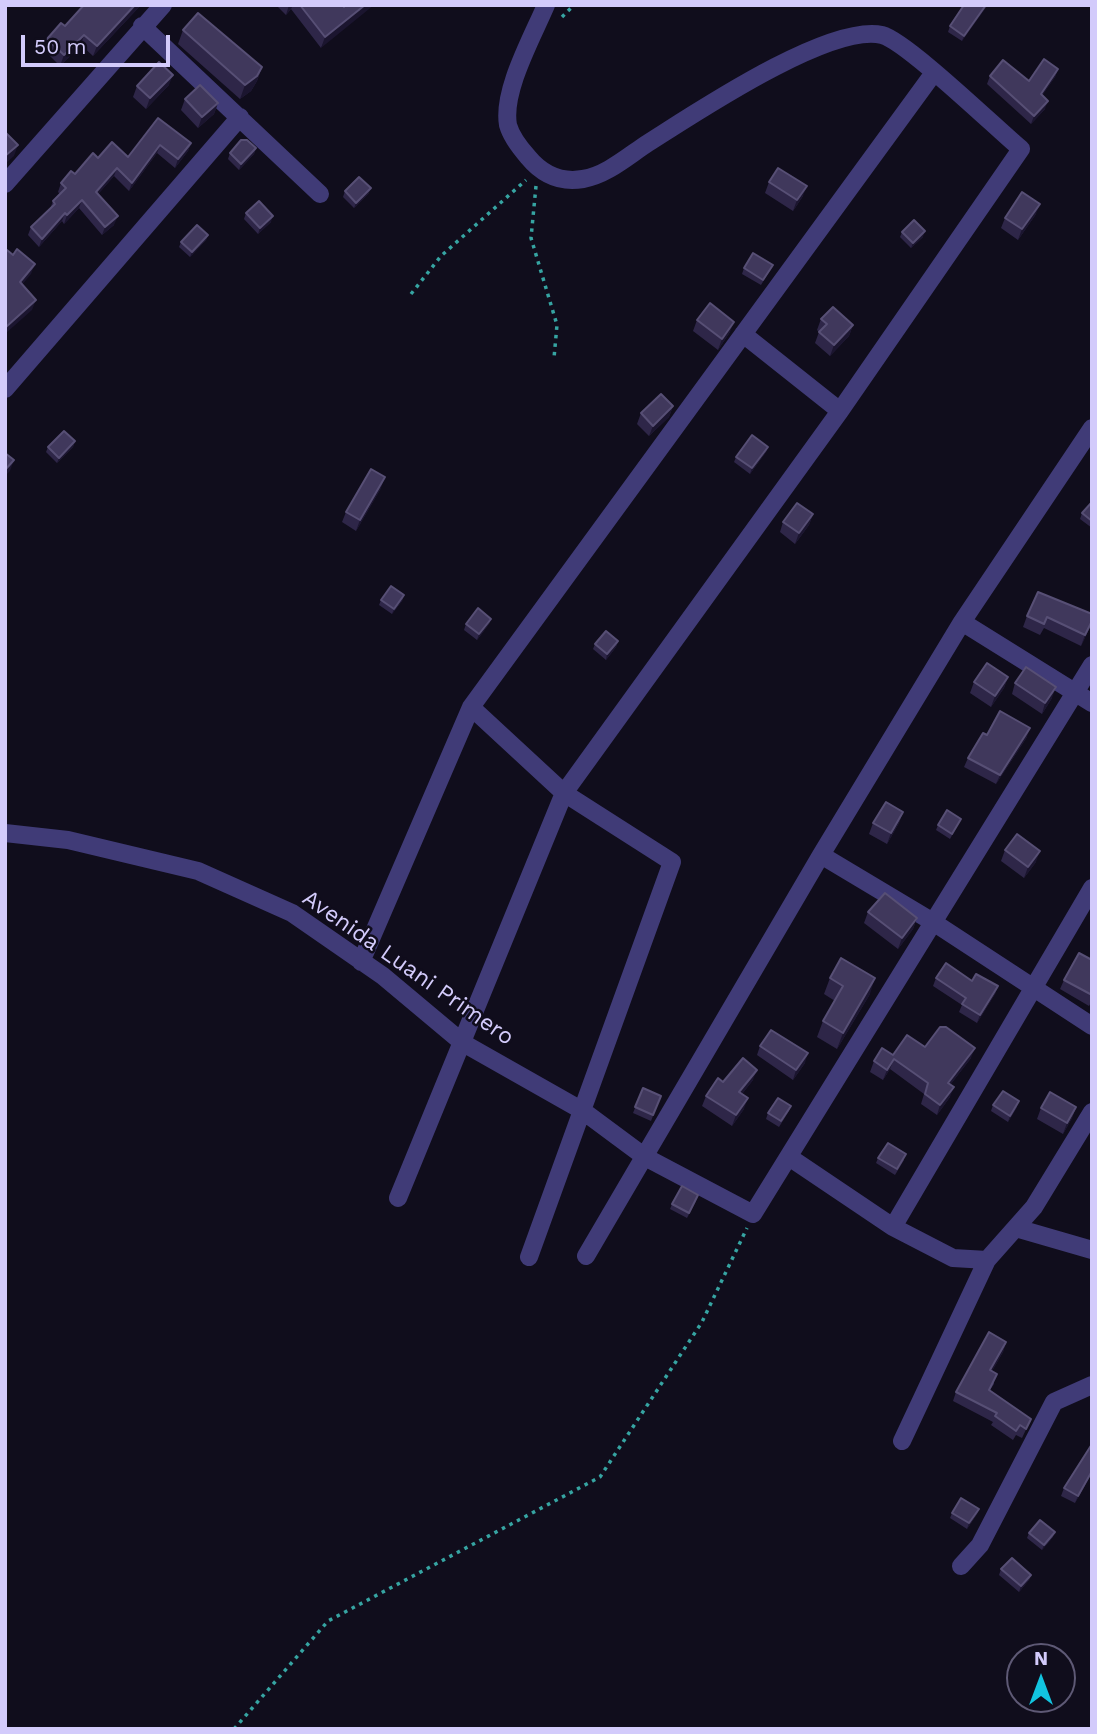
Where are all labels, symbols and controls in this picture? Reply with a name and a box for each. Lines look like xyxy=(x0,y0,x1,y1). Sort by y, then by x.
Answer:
scale bar xyxy=(24,21,173,65)
text: 50 m xyxy=(34,34,86,59)
street label: Avenida Luani Primero xyxy=(297,885,519,1051)
north arrow xyxy=(1006,1643,1076,1713)
text: N xyxy=(1034,1647,1048,1670)

